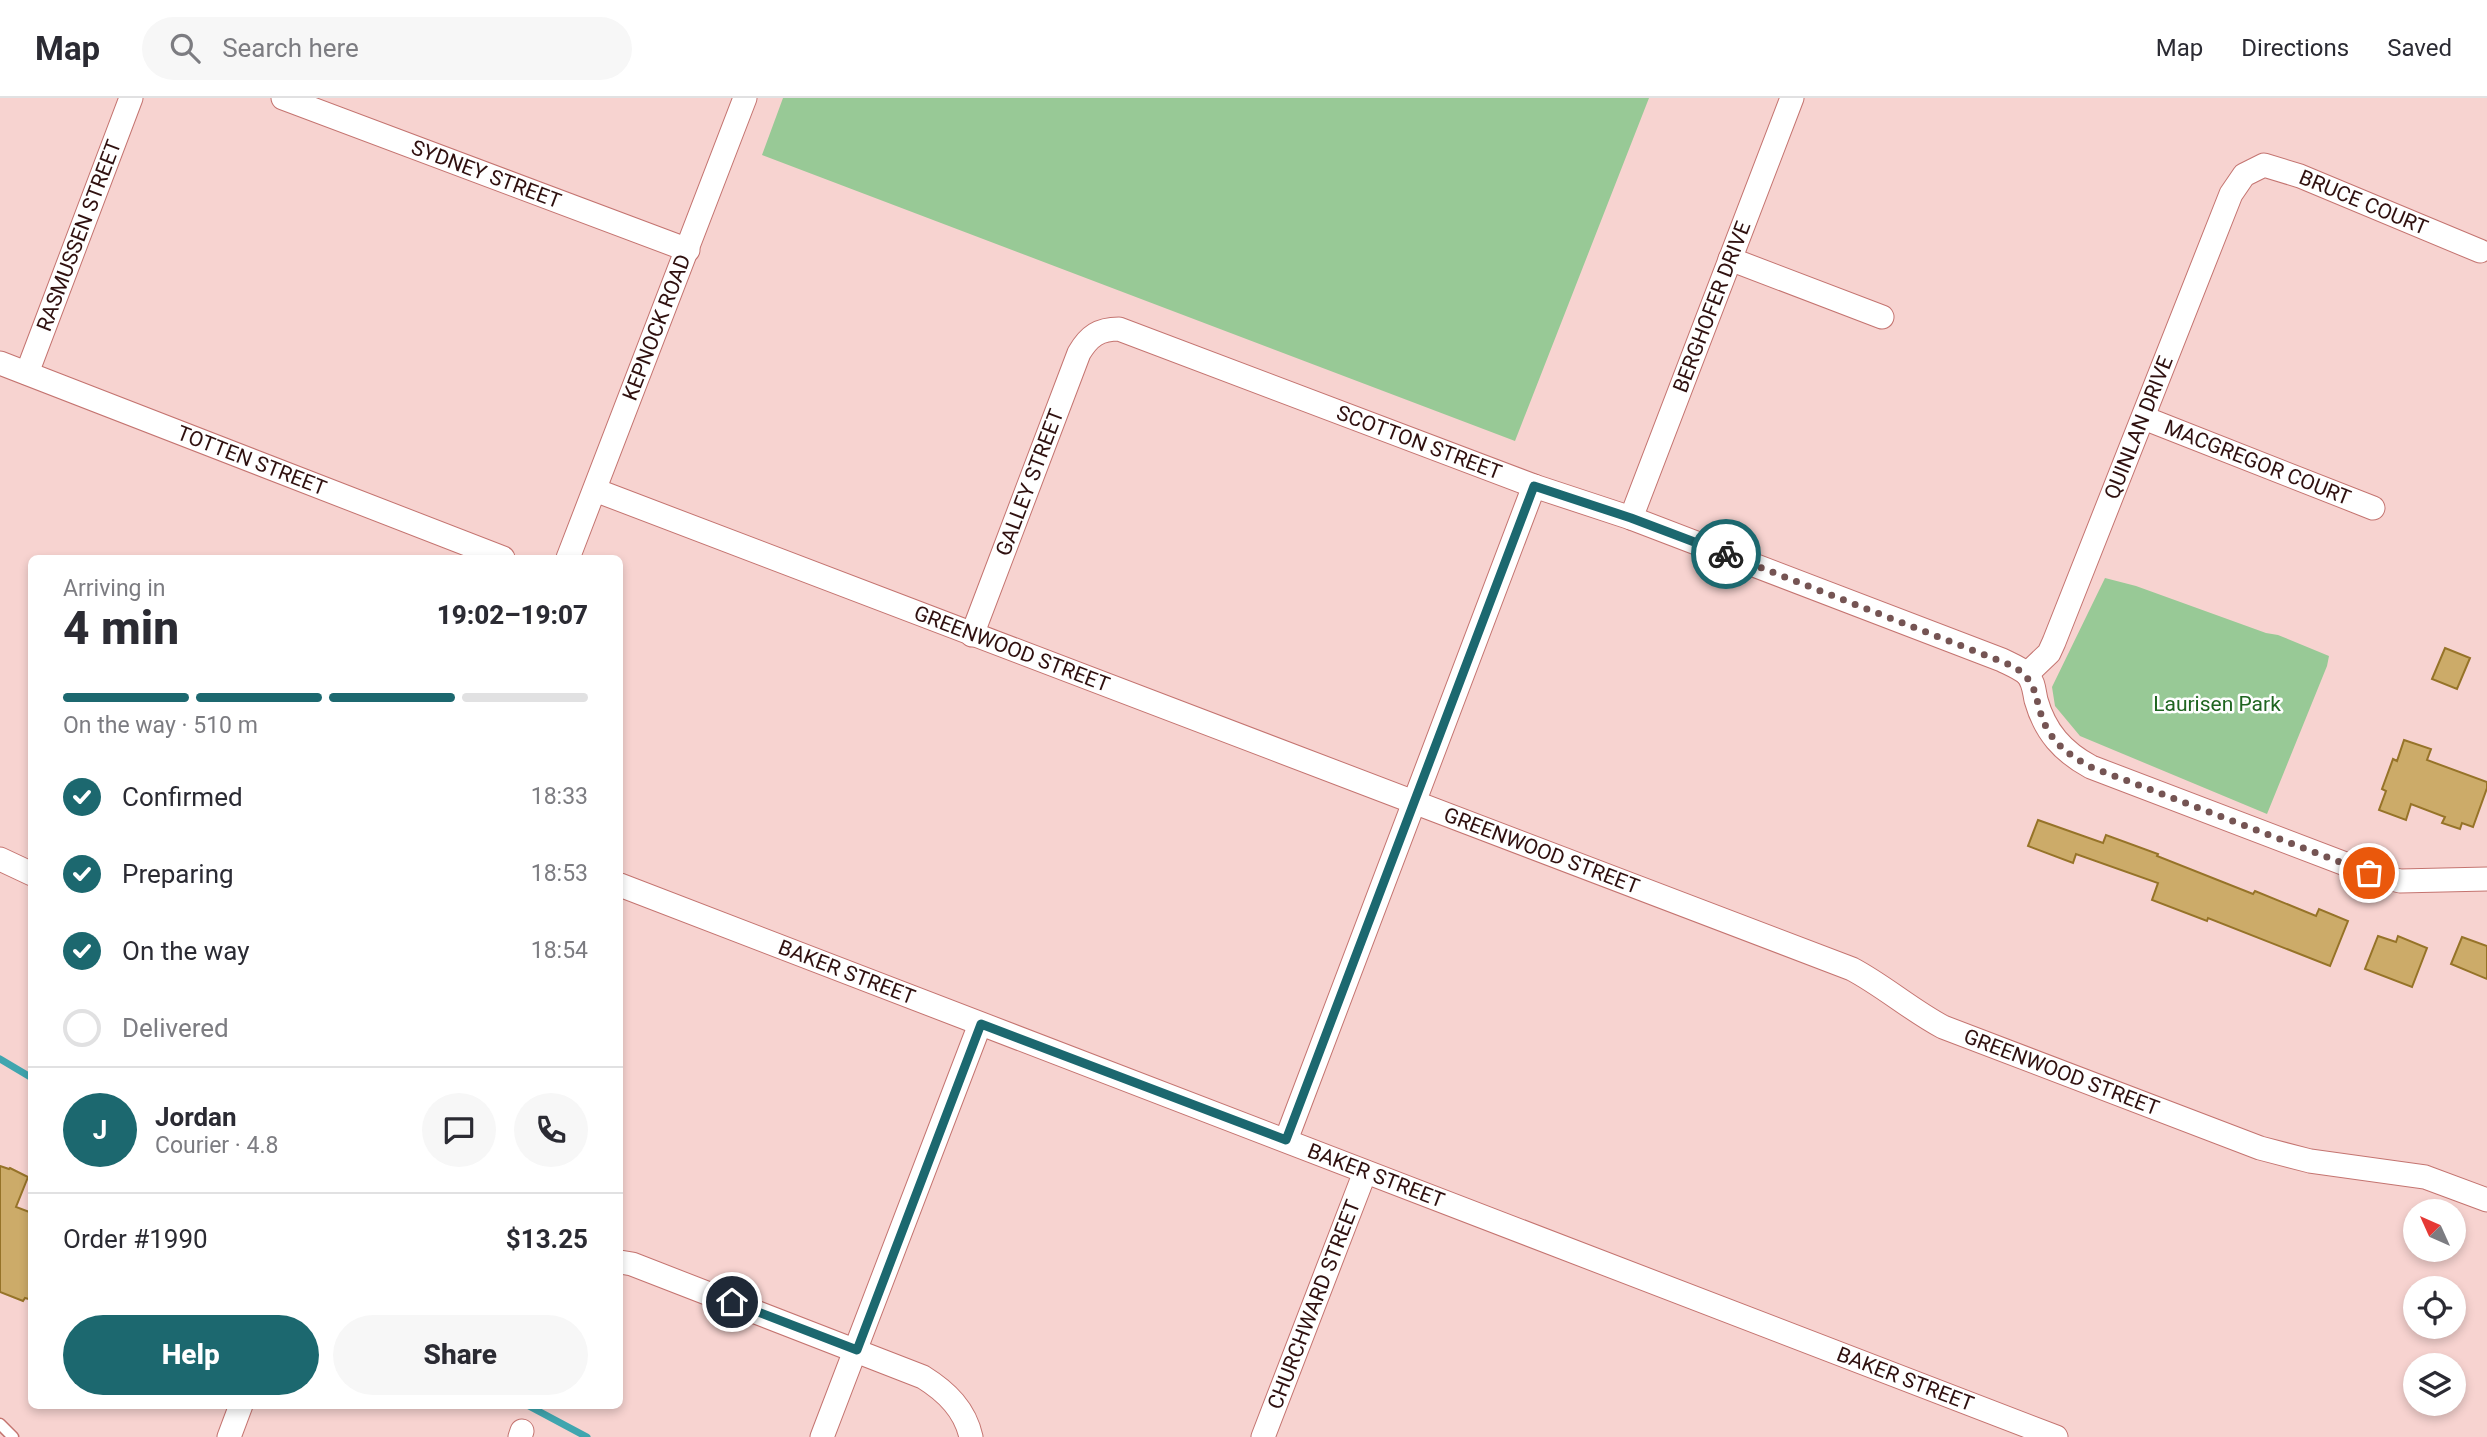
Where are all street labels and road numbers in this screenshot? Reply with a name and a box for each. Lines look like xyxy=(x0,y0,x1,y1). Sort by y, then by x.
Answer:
street label: SYDNEY STREET xyxy=(408,135,565,213)
street label: RASMUSSEN STREET xyxy=(32,136,126,335)
street label: BRUCE COURT xyxy=(2296,165,2432,240)
street label: BERGHOFER DRIVE xyxy=(1668,218,1756,396)
street label: KEPNOCK ROAD xyxy=(618,251,696,404)
street label: QUINLAN DRIVE xyxy=(2100,352,2178,503)
street label: SCOTTON STREET xyxy=(1333,400,1505,485)
street label: GALLEY STREET xyxy=(991,405,1069,559)
street label: MACGREGOR COURT xyxy=(2161,415,2355,510)
street label: TOTTEN STREET xyxy=(174,421,330,501)
street label: GREENWOOD STREET xyxy=(911,601,1113,697)
street label: GREENWOOD STREET xyxy=(1441,803,1643,899)
street label: BAKER STREET xyxy=(775,935,919,1010)
street label: GREENWOOD STREET xyxy=(1960,1024,2163,1121)
street label: BAKER STREET xyxy=(1304,1138,1448,1213)
street label: CHURCHWARD STREET xyxy=(1263,1196,1365,1413)
street label: BAKER STREET xyxy=(1833,1342,1978,1416)

